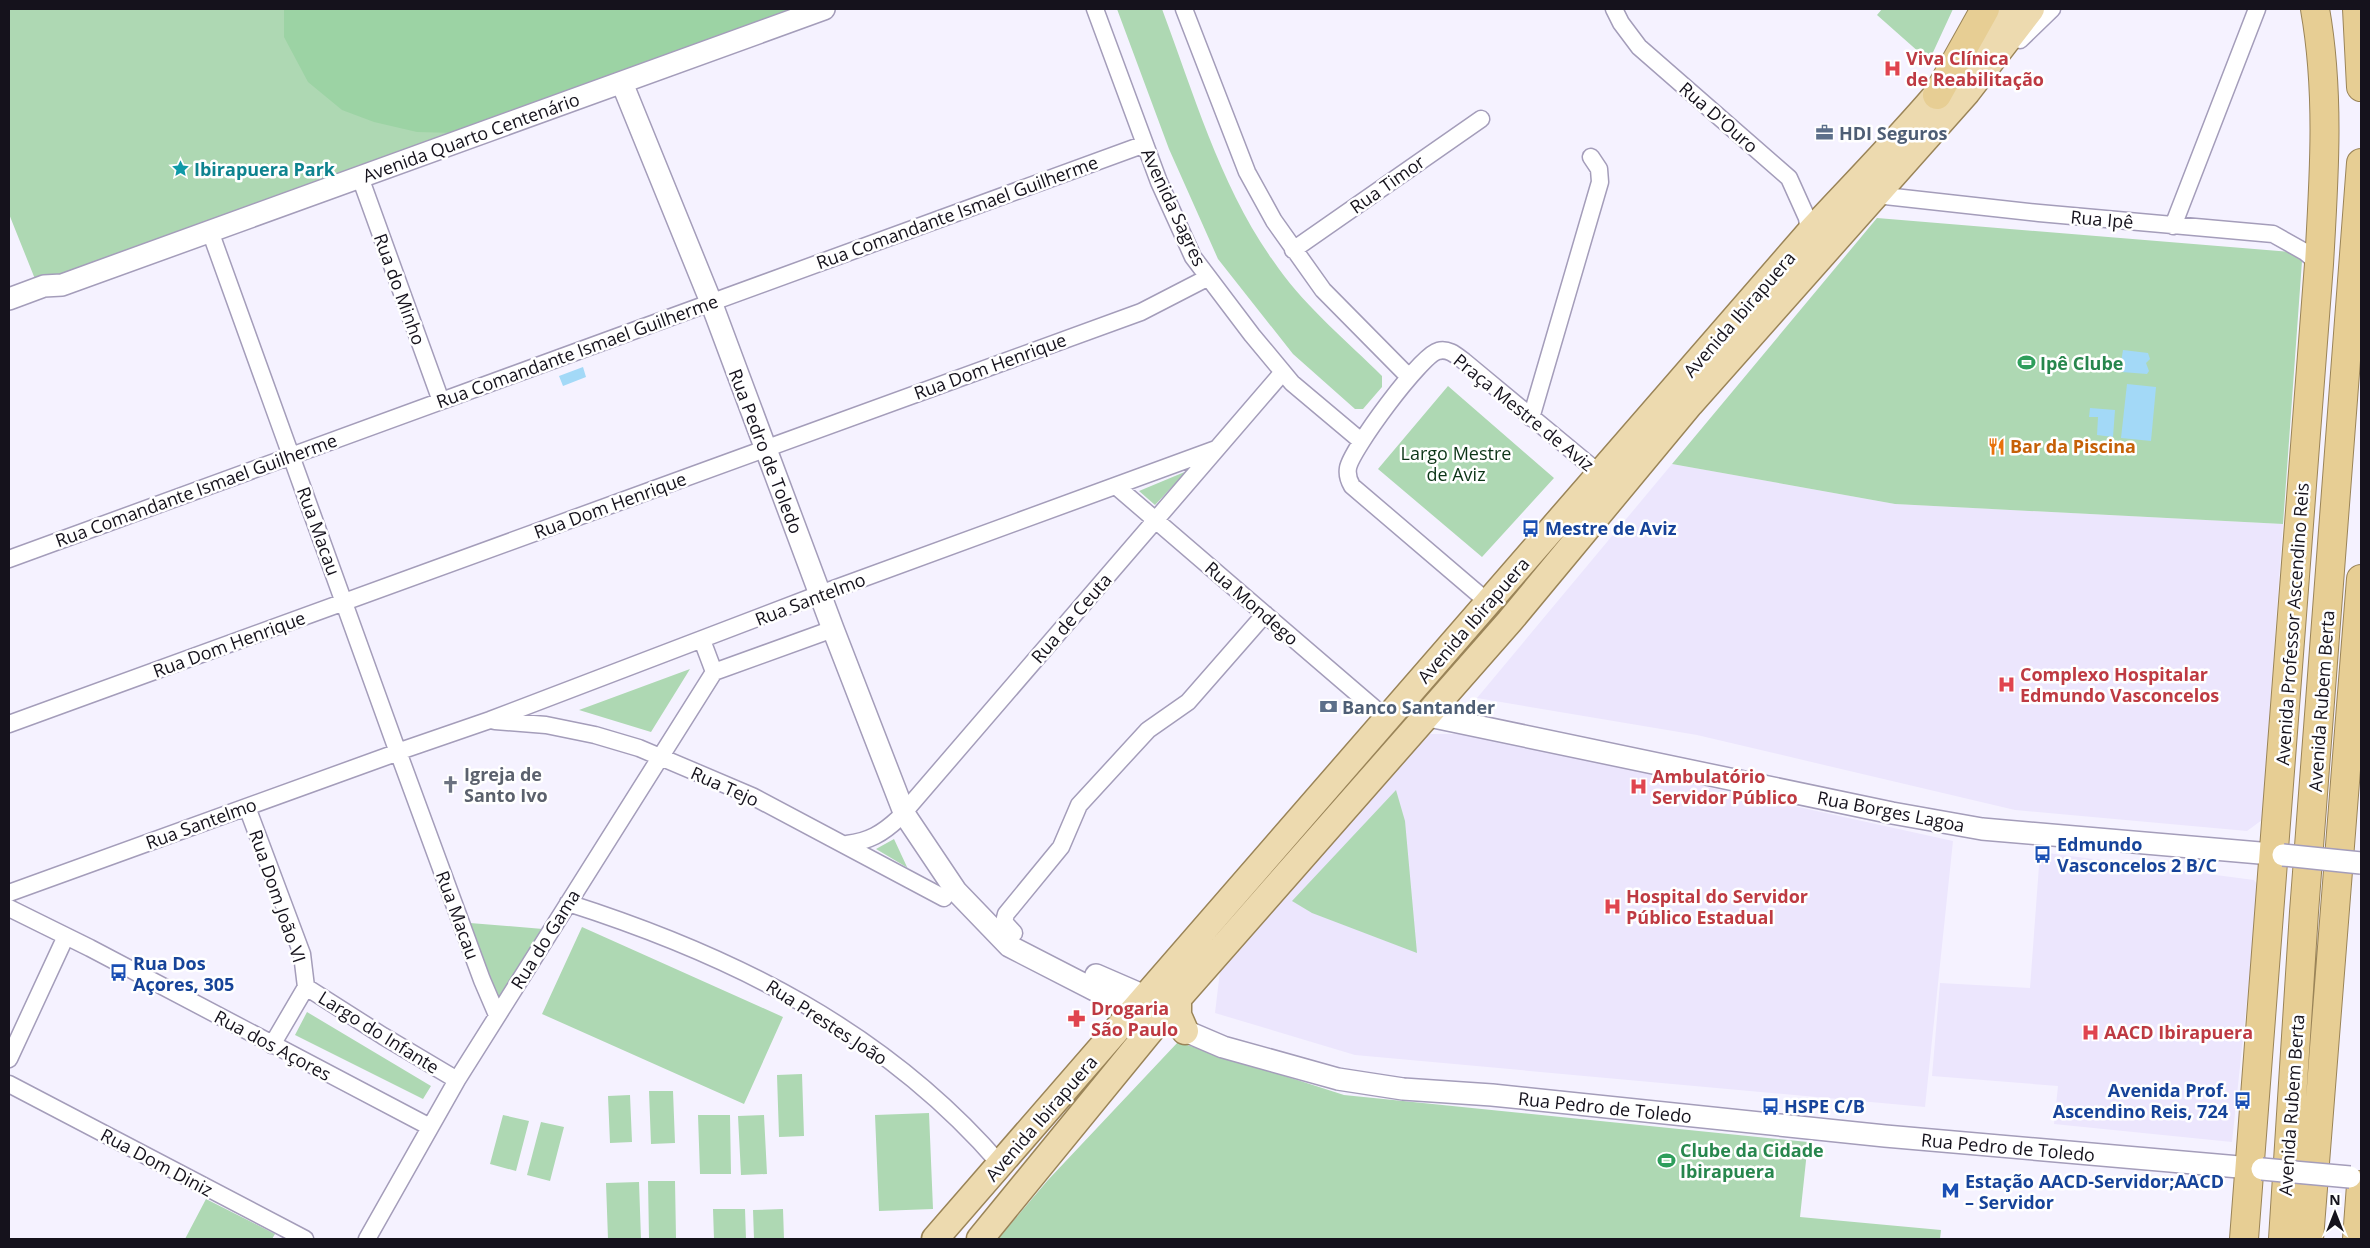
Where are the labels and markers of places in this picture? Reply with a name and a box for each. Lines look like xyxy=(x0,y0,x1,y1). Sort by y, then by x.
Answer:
place label: Viva Clínica de Reabilitação xyxy=(1906,46,2044,91)
hospital icon: Viva Clínica de Reabilitação xyxy=(1882,58,1902,78)
place label: HDI Seguros xyxy=(1839,121,1948,145)
office icon: HDI Seguros xyxy=(1815,123,1835,143)
place label: Ibirapuera Park xyxy=(194,157,336,181)
place icon: Ibirapuera Park xyxy=(170,159,190,179)
place label: Ipê Clube xyxy=(2040,351,2123,375)
sports icon: Ipê Clube xyxy=(2016,353,2036,373)
place label: Bar da Piscina xyxy=(2010,434,2136,458)
restaurant icon: Bar da Piscina xyxy=(1986,436,2006,456)
place label: Mestre de Aviz xyxy=(1545,516,1677,540)
bus stop icon: Mestre de Aviz xyxy=(1521,518,1541,538)
place label: Complexo Hospitalar Edmundo Vasconcelos xyxy=(2020,662,2219,707)
hospital icon: Complexo Hospitalar Edmundo Vasconcelos xyxy=(1996,674,2016,694)
place label: Banco Santander xyxy=(1342,695,1495,719)
bank icon: Banco Santander xyxy=(1318,697,1338,717)
place label: Igreja de Santo Ivo xyxy=(464,762,548,807)
place label: Ambulatório Servidor Público xyxy=(1652,764,1798,809)
church icon: Igreja de Santo Ivo xyxy=(440,774,460,794)
hospital icon: Ambulatório Servidor Público xyxy=(1628,776,1648,796)
place label: Edmundo Vasconcelos 2 B/C xyxy=(2057,832,2217,877)
bus stop icon: Edmundo Vasconcelos 2 B/C xyxy=(2033,844,2053,864)
place label: Hospital do Servidor Público Estadual xyxy=(1626,884,1808,929)
hospital icon: Hospital do Servidor Público Estadual xyxy=(1602,896,1622,916)
place label: Rua Dos Açores, 305 xyxy=(133,951,234,996)
bus stop icon: Rua Dos Açores, 305 xyxy=(109,963,129,983)
place label: Drogaria São Paulo xyxy=(1091,996,1178,1041)
pharmacy icon: Drogaria São Paulo xyxy=(1067,1008,1087,1028)
place label: AACD Ibirapuera xyxy=(2104,1020,2253,1044)
hospital icon: AACD Ibirapuera xyxy=(2080,1022,2100,1042)
place label: Avenida Prof. Ascendino Reis, 724 xyxy=(2053,1078,2228,1123)
bus stop icon: Avenida Prof. Ascendino Reis, 724 xyxy=(2232,1090,2252,1110)
place label: HSPE C/B xyxy=(1784,1094,1865,1118)
bus stop icon: HSPE C/B xyxy=(1760,1096,1780,1116)
place label: Clube da Cidade Ibirapuera xyxy=(1680,1138,1824,1183)
sports icon: Clube da Cidade Ibirapuera xyxy=(1656,1150,1676,1170)
place label: Estação AACD-Servidor;AACD – Servidor xyxy=(1965,1169,2224,1214)
metro station icon: Estação AACD-Servidor;AACD – Servidor xyxy=(1941,1181,1961,1201)

